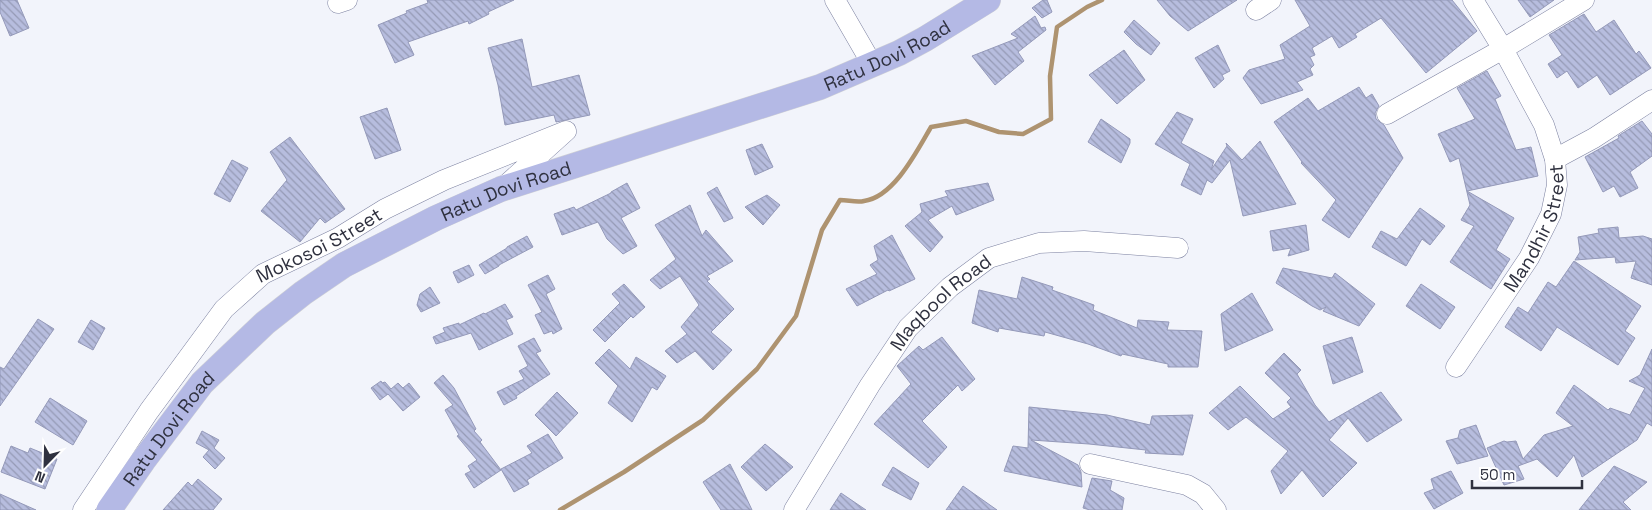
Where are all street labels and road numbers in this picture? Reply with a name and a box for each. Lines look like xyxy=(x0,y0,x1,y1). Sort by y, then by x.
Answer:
street label: Ratu Dovi Road xyxy=(820,14,955,96)
street label: Ratu Dovi Road xyxy=(437,155,574,227)
street label: Mandhir Street xyxy=(1497,163,1569,297)
street label: Mokosoi Street xyxy=(252,201,387,288)
street label: Maqbool Road xyxy=(884,248,996,355)
street label: Ratu Dovi Road xyxy=(117,365,220,491)

